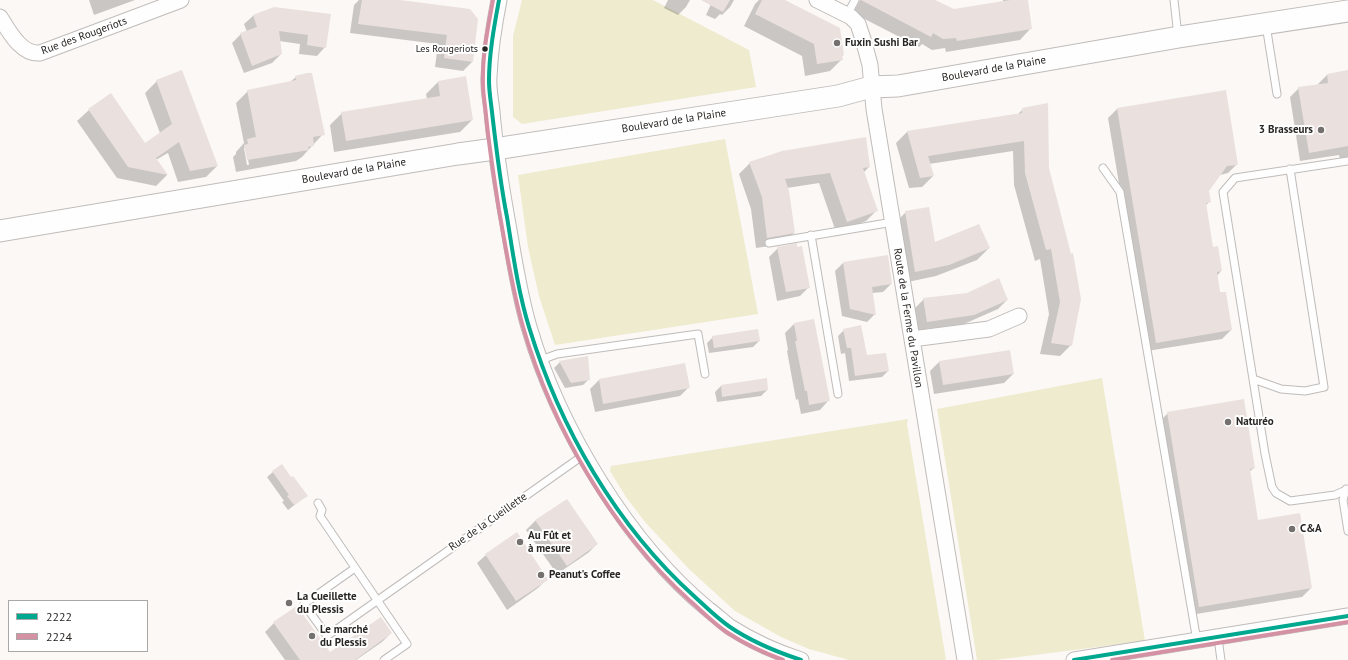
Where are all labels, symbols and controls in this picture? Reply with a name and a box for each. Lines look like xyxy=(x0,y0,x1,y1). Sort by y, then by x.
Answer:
street label: Rue des Rougeriots xyxy=(39,14,129,58)
place label: Fuxin Sushi Bar xyxy=(845,36,918,50)
marker: Fuxin Sushi Bar xyxy=(832,38,842,48)
place label: Les Rougeriots xyxy=(416,43,478,55)
marker: Les Rougeriots xyxy=(480,44,490,54)
street label: Boulevard de la Plaine xyxy=(941,53,1047,85)
street label: Boulevard de la Plaine xyxy=(621,106,727,136)
place label: 3 Brasseurs xyxy=(1259,123,1313,137)
marker: 3 Brasseurs xyxy=(1316,125,1326,135)
street label: Boulevard de la Plaine xyxy=(301,155,407,187)
street label: Route de la Ferme du Pavillon xyxy=(890,247,926,389)
place label: Naturéo xyxy=(1236,415,1274,429)
marker: Naturéo xyxy=(1223,417,1233,427)
street label: Rue de la Cueillette xyxy=(446,490,530,554)
place label: C&A xyxy=(1300,522,1322,536)
marker: C&A xyxy=(1287,524,1297,534)
place label: Au Fût et à mesure xyxy=(528,529,571,555)
marker: Au Fût et à mesure xyxy=(515,537,525,547)
place label: Peanut's Coffee xyxy=(549,568,621,582)
marker: Peanut's Coffee xyxy=(536,570,546,580)
place label: La Cueillette du Plessis xyxy=(297,590,357,616)
marker: La Cueillette du Plessis xyxy=(284,598,294,608)
legend xyxy=(8,600,148,652)
text: 2222 xyxy=(46,609,72,624)
place label: Le marché du Plessis xyxy=(320,623,368,649)
text: 2224 xyxy=(46,629,72,644)
marker: Le marché du Plessis xyxy=(307,631,317,641)

